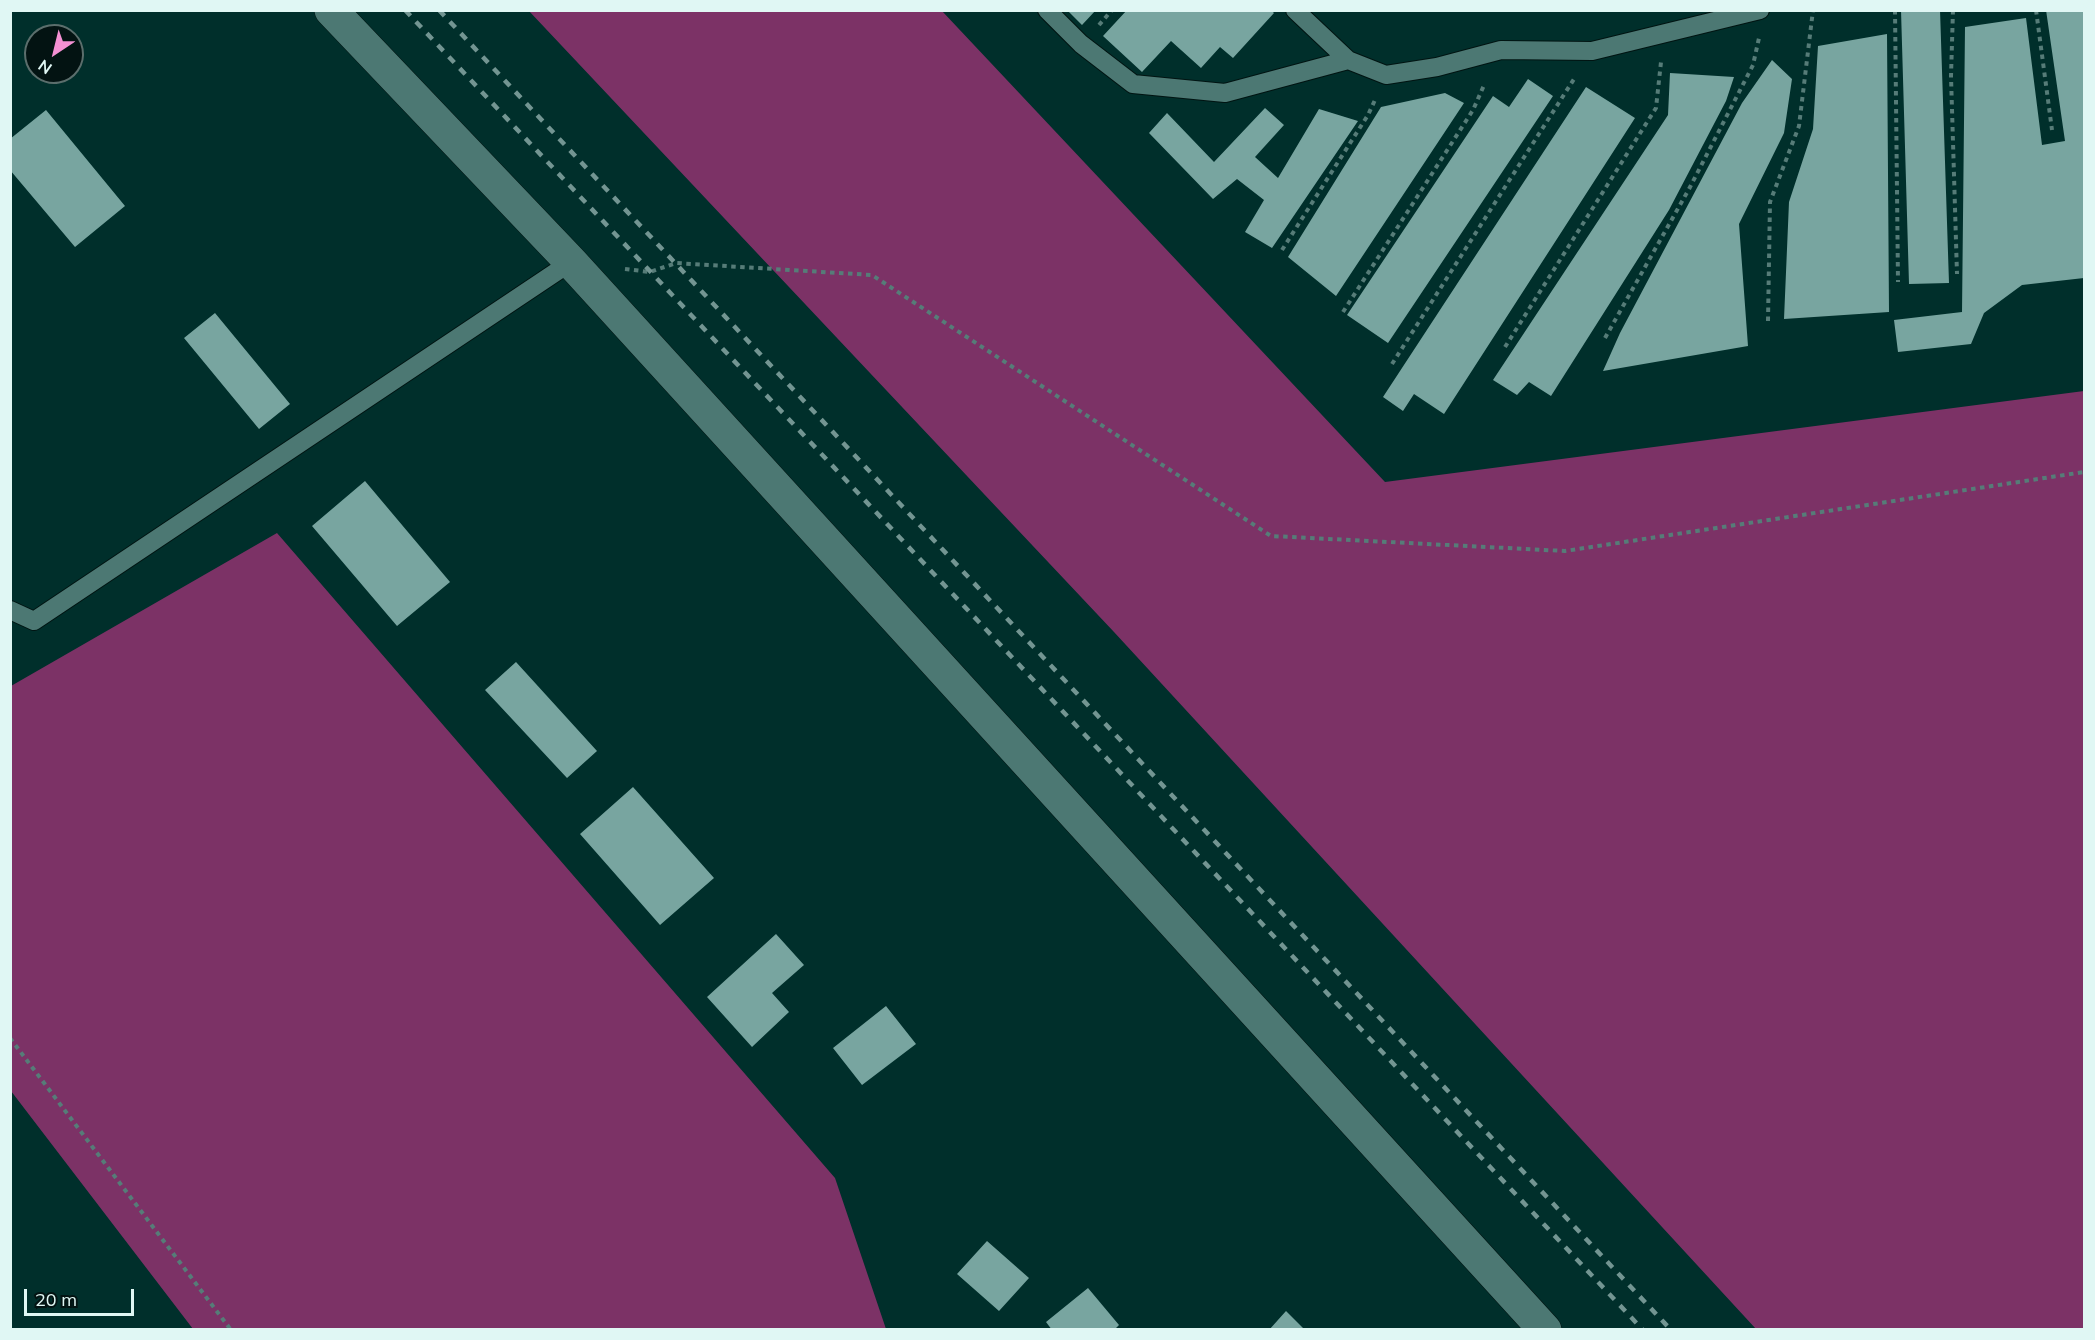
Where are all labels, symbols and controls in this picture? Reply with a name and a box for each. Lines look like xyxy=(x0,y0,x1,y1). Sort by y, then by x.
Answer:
north arrow xyxy=(24,24,84,84)
text: N xyxy=(34,55,56,79)
scale bar xyxy=(27,1277,136,1315)
text: 20 m xyxy=(35,1288,77,1311)

